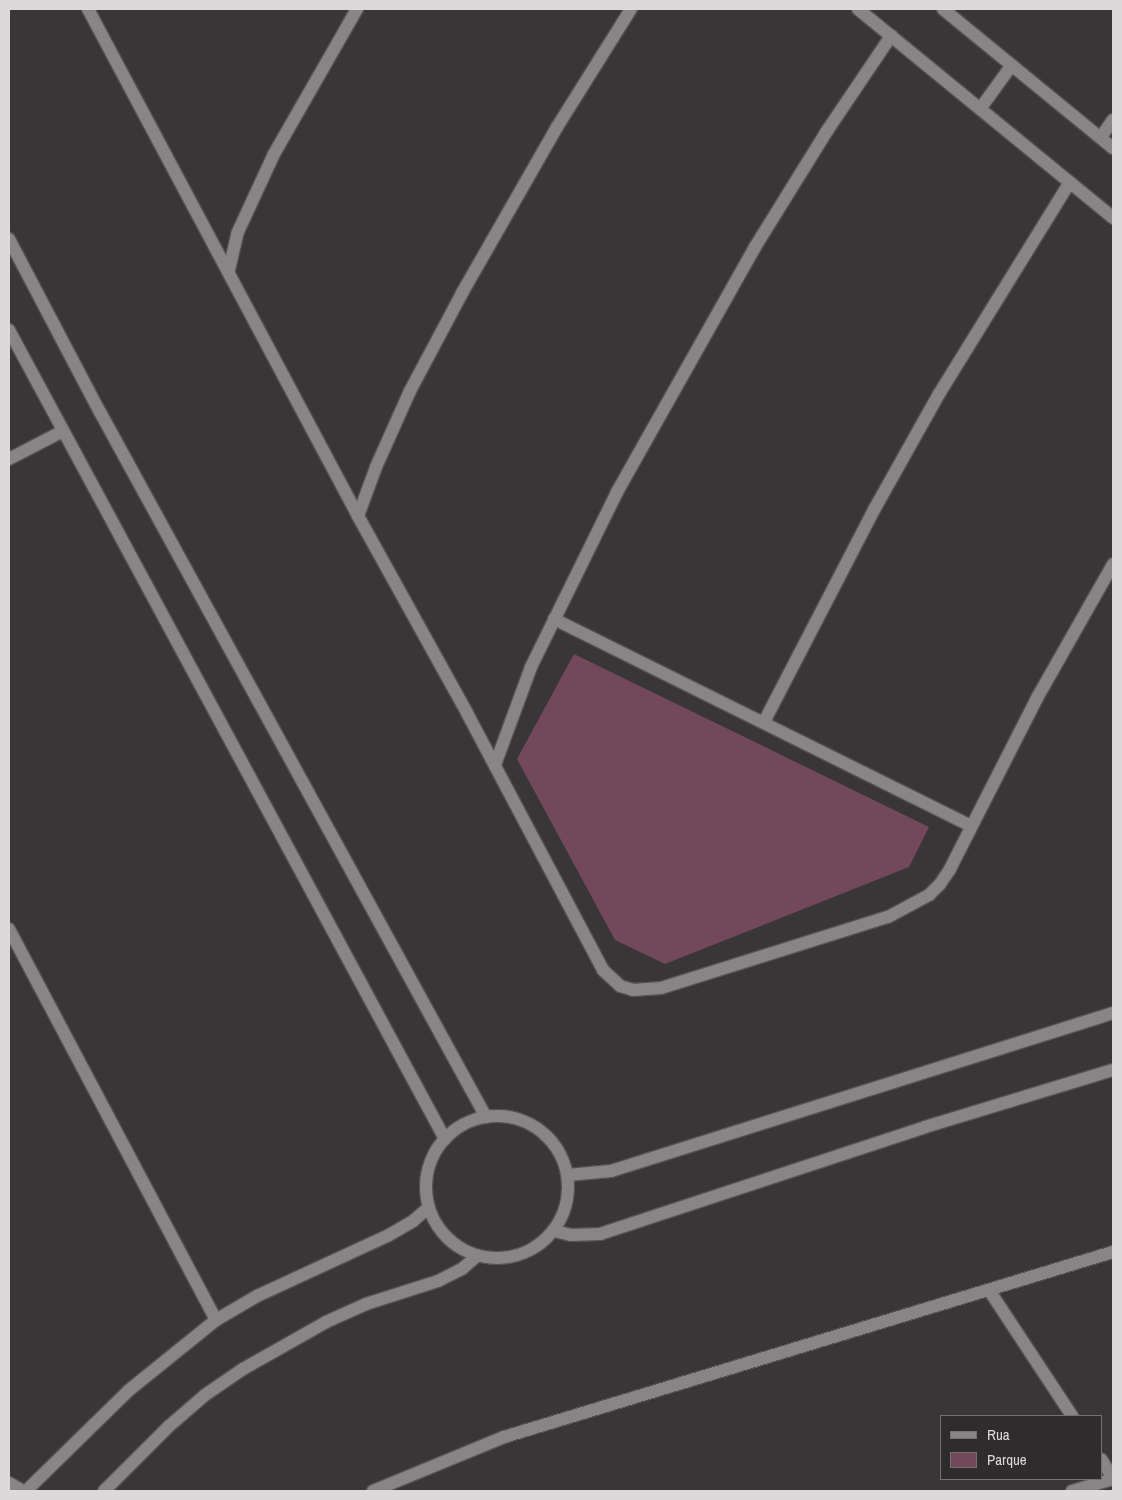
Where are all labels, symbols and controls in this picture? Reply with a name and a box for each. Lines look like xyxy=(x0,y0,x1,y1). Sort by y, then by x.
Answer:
legend xyxy=(940,1415,1102,1480)
text: Rua xyxy=(987,1424,1010,1445)
text: Parque xyxy=(987,1449,1027,1470)

